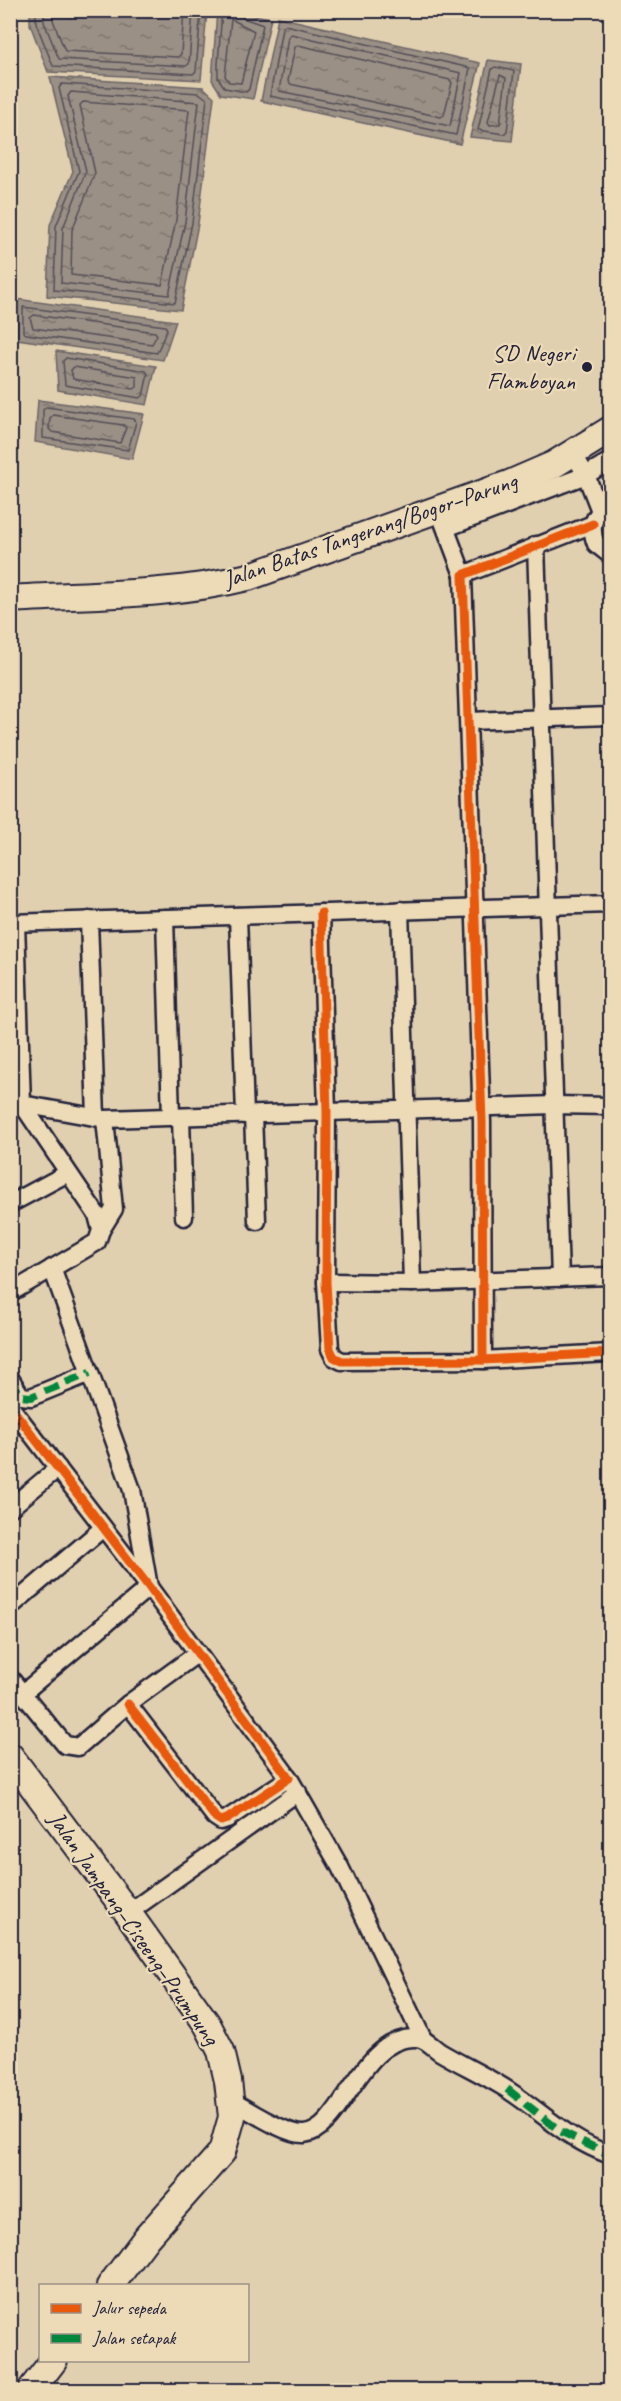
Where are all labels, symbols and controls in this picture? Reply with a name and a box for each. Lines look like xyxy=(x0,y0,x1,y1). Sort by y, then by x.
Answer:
place label: SD Negeri Flamboyan xyxy=(487,338,579,396)
marker: SD Negeri Flamboyan xyxy=(580,360,594,374)
street label: Jalan Batas Tangerang/Bogor–Parung xyxy=(218,465,522,595)
street label: Jalan Jampang–Ciseeng–Prumpung xyxy=(41,1805,228,2053)
legend xyxy=(39,2284,249,2362)
text: Jalur sepeda xyxy=(92,2297,167,2319)
text: Jalan setapak xyxy=(92,2327,177,2349)

